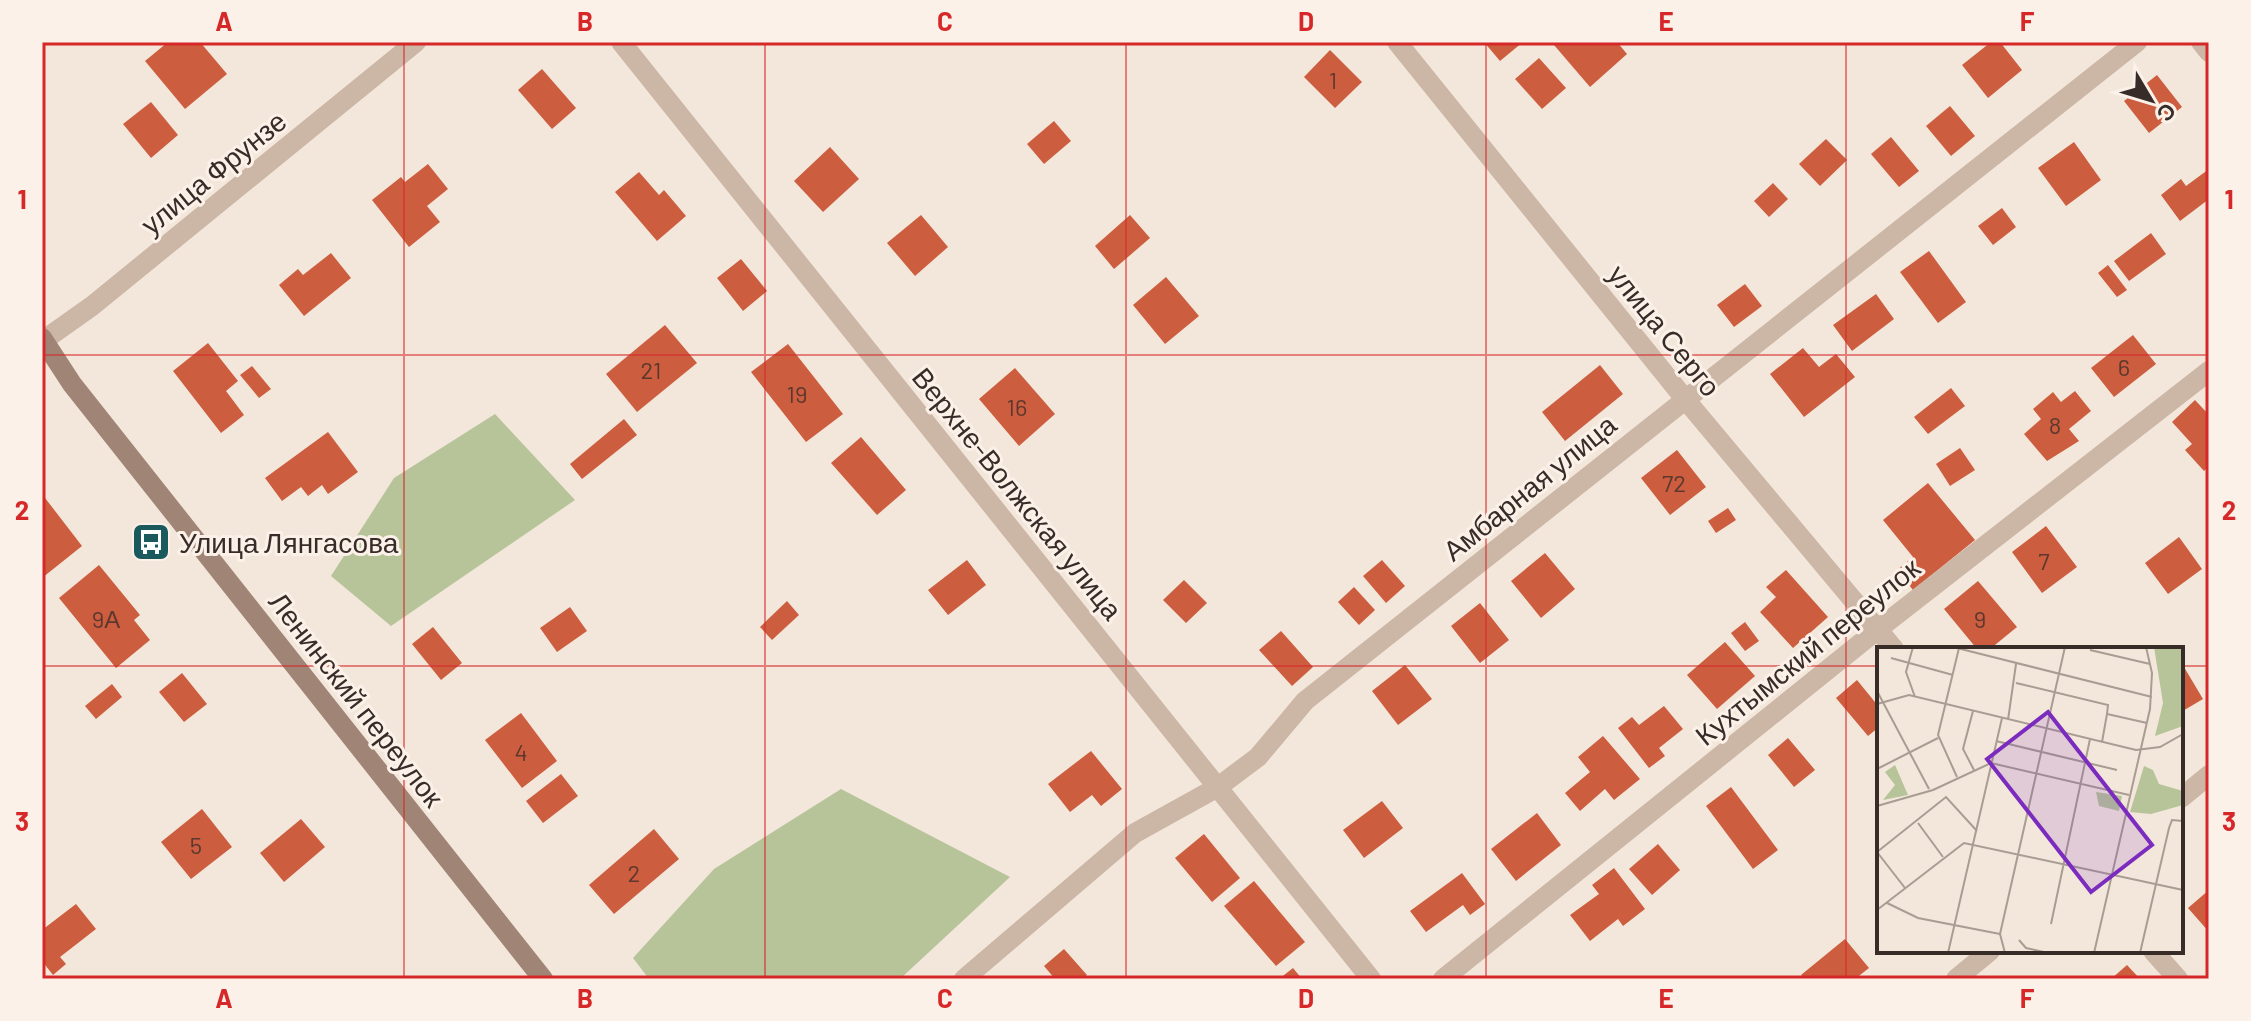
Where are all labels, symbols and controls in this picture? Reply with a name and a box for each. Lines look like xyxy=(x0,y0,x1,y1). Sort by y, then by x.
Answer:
text: A xyxy=(215,5,233,36)
text: B xyxy=(577,5,593,36)
text: C xyxy=(937,5,953,36)
text: D xyxy=(1298,5,1314,36)
text: E xyxy=(1658,5,1674,36)
text: F xyxy=(2020,5,2035,36)
north arrow xyxy=(2111,60,2191,140)
house number: 1 xyxy=(1329,65,1337,94)
text: С xyxy=(2152,99,2183,127)
street label: улица Фрунзе xyxy=(134,103,292,241)
text: 1 xyxy=(17,183,27,214)
text: 1 xyxy=(2224,183,2234,214)
street label: улица Серго xyxy=(1602,257,1728,403)
house number: 6 xyxy=(2118,352,2130,381)
house number: 21 xyxy=(641,355,661,384)
street label: Верхне-Волжская улица xyxy=(906,360,1130,626)
house number: 19 xyxy=(787,379,807,408)
house number: 16 xyxy=(1007,392,1027,421)
street label: Амбарная улица xyxy=(1436,407,1623,567)
house number: 8 xyxy=(2049,410,2061,439)
house number: 72 xyxy=(1662,468,1686,497)
text: 2 xyxy=(15,494,29,525)
text: 2 xyxy=(2222,494,2236,525)
bus stop icon: Улица Лянгасова xyxy=(130,521,172,563)
place label: Улица Лянгасова xyxy=(179,525,399,559)
house number: 7 xyxy=(2038,546,2050,575)
street label: Кухтымский переулок xyxy=(1688,550,1927,752)
street label: Ленинский переулок xyxy=(263,585,452,814)
house number: 9А xyxy=(92,604,120,633)
house number: 9 xyxy=(1974,604,1986,633)
inset map xyxy=(1877,647,2183,953)
house number: 4 xyxy=(514,737,528,766)
text: 3 xyxy=(15,805,29,836)
text: 3 xyxy=(2222,805,2236,836)
house number: 5 xyxy=(190,830,202,859)
house number: 2 xyxy=(628,858,640,887)
text: A xyxy=(215,982,233,1013)
text: B xyxy=(577,982,593,1013)
text: C xyxy=(937,982,953,1013)
text: D xyxy=(1298,982,1314,1013)
text: E xyxy=(1658,982,1674,1013)
text: F xyxy=(2020,982,2035,1013)

